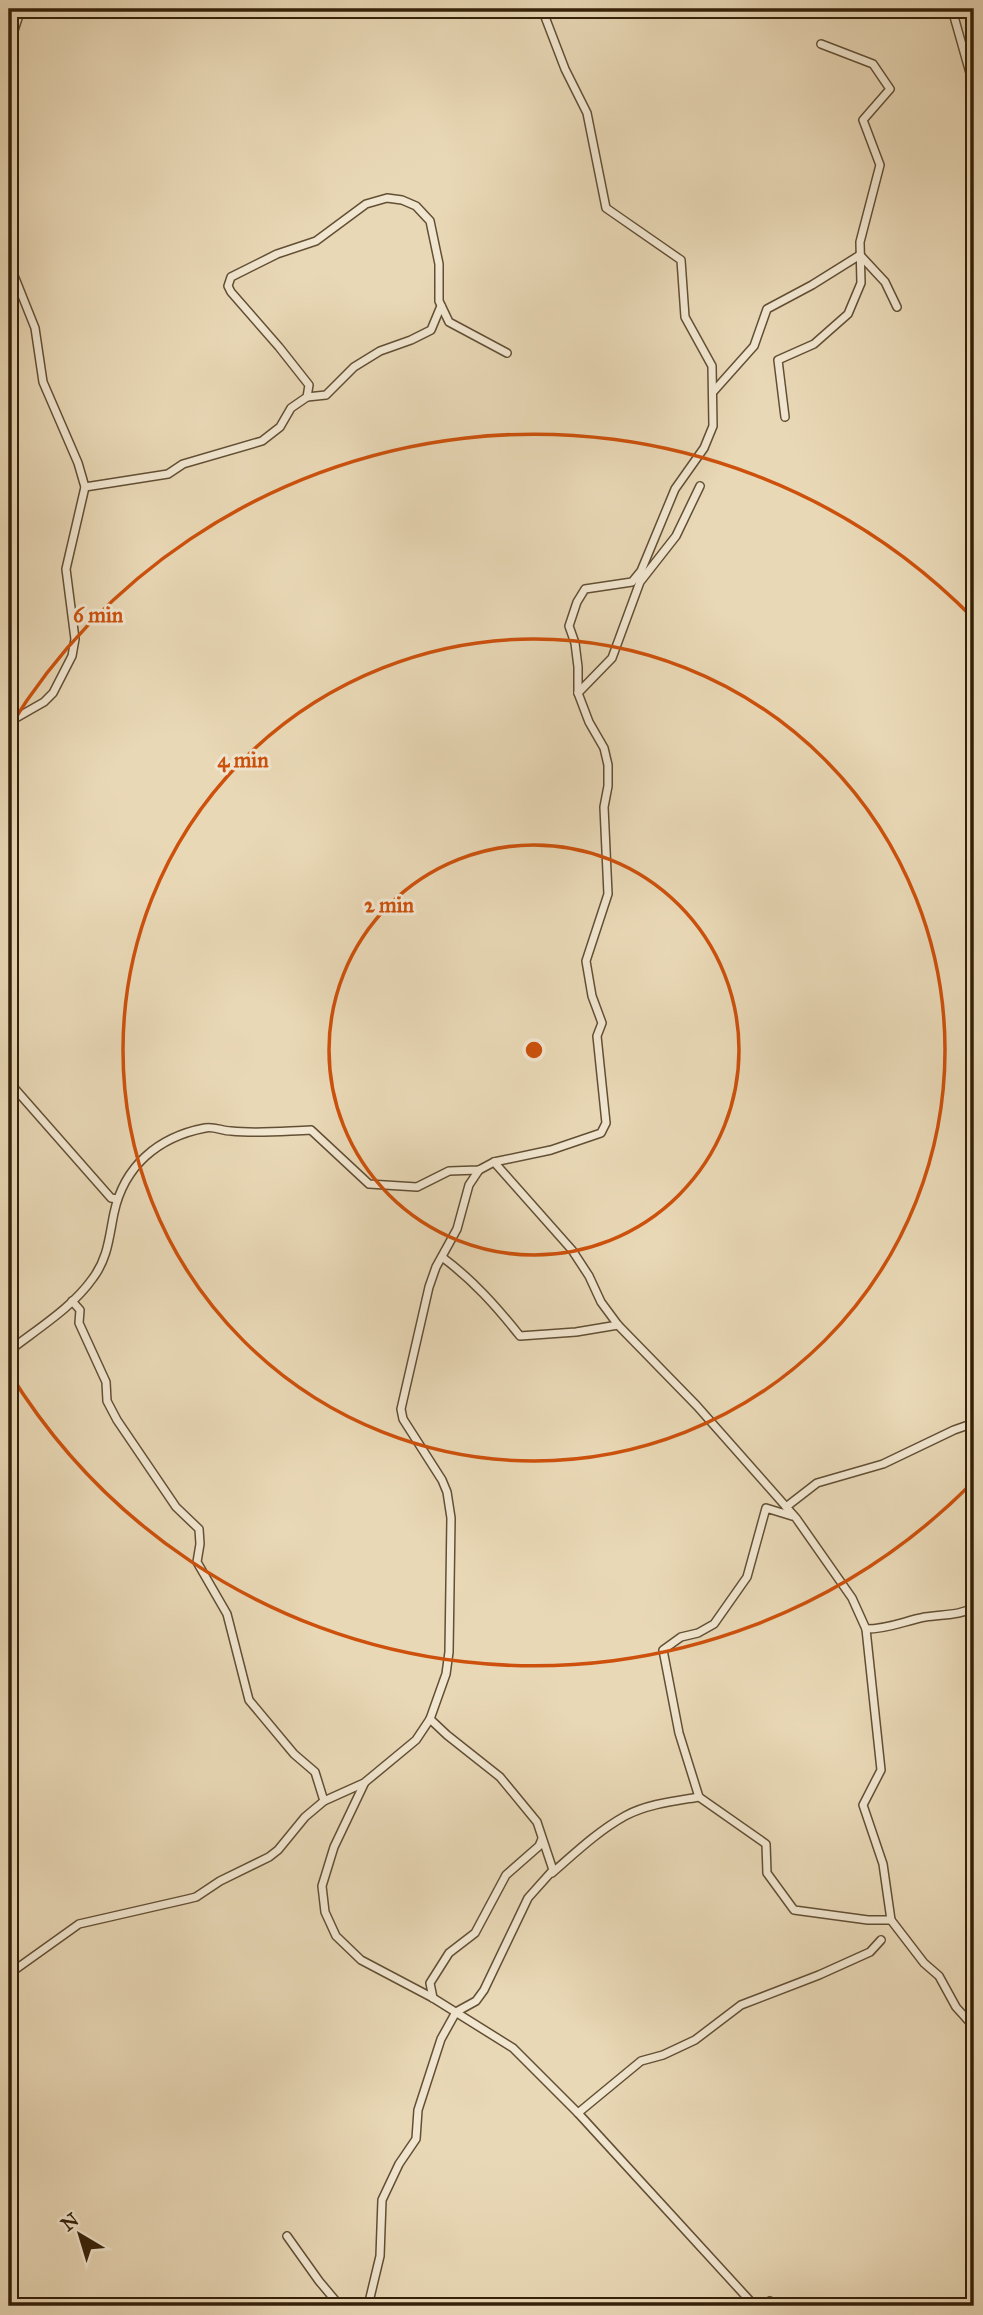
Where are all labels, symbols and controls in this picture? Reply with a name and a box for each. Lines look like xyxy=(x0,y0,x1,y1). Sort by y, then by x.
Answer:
text: 6 min xyxy=(73,602,124,628)
text: 4 min xyxy=(217,747,269,773)
text: 2 min xyxy=(364,892,414,918)
centre of rings xyxy=(522,1038,546,1062)
north arrow xyxy=(46,2200,116,2270)
text: N xyxy=(56,2208,83,2236)

